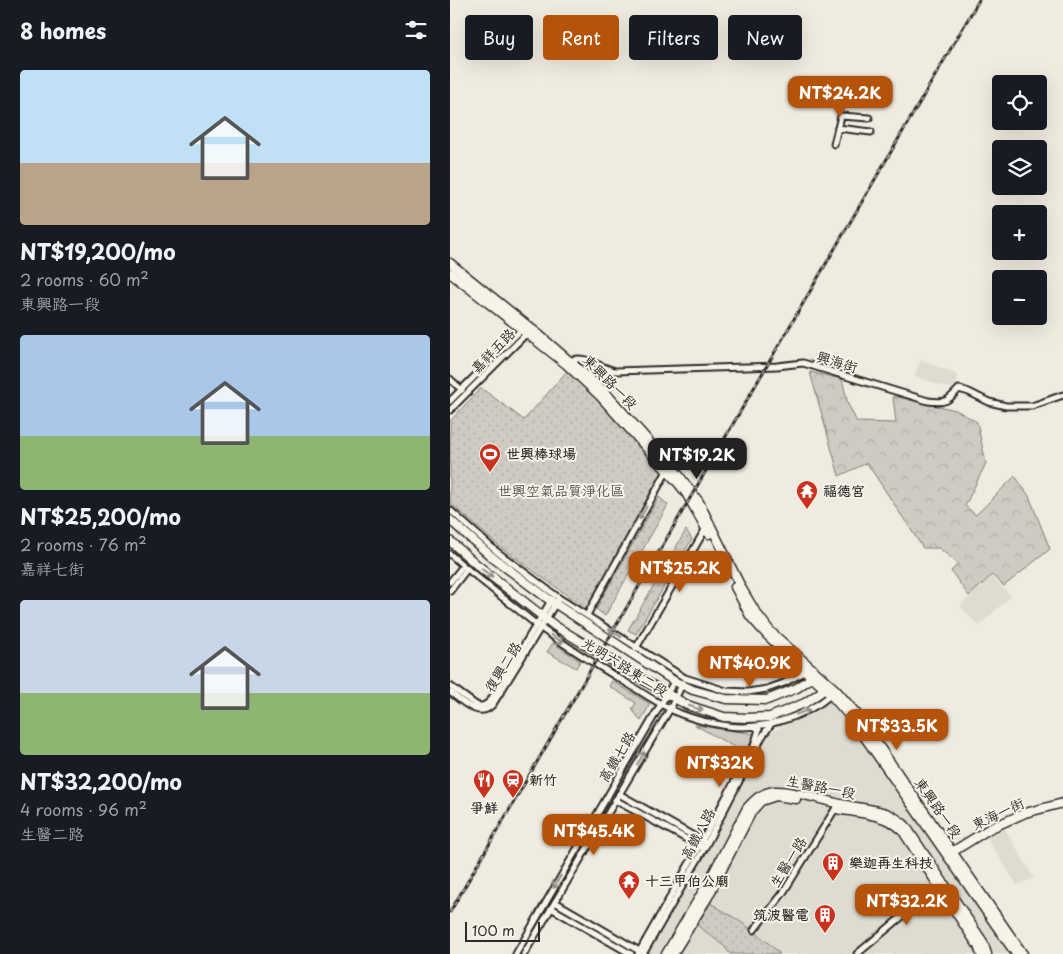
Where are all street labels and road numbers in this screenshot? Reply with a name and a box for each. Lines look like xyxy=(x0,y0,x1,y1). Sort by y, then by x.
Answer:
street label: 嘉祥五路 xyxy=(466,323,520,378)
street label: 興海街 xyxy=(814,345,860,378)
street label: 東興路一段 xyxy=(578,349,643,414)
street label: 光明六路東二段 xyxy=(578,632,672,701)
street label: 復興二路 xyxy=(479,637,526,696)
street label: 高鐵七路 xyxy=(593,727,640,786)
street label: 生醫路一段 xyxy=(785,770,857,803)
street label: 東興路一段 xyxy=(910,773,967,842)
street label: 東海一街 xyxy=(968,792,1028,835)
street label: 高鐵八路 xyxy=(675,804,720,863)
street label: 生醫一路 xyxy=(764,832,811,891)

